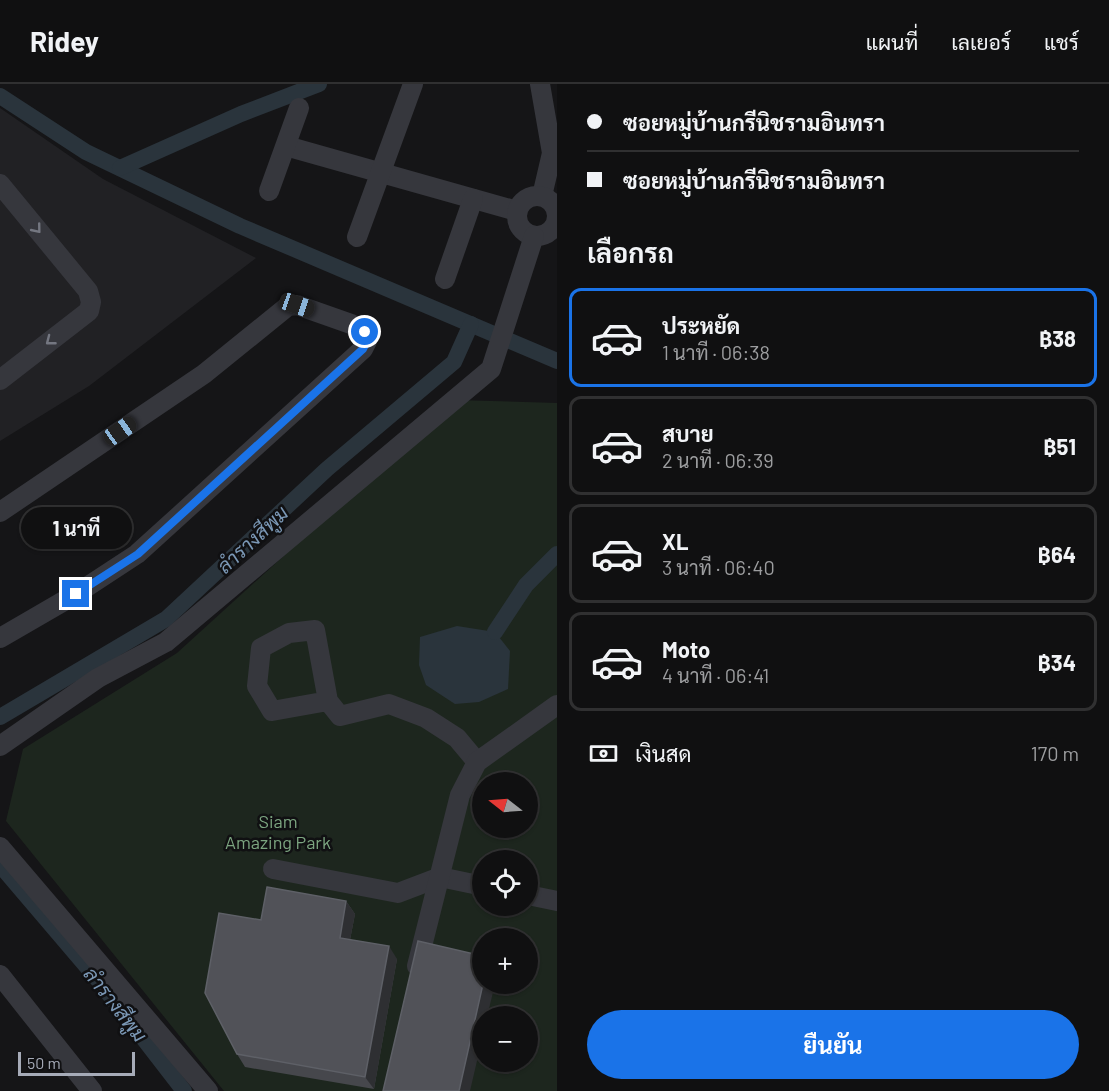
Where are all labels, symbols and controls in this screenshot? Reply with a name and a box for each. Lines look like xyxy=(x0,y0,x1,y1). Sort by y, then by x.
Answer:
text: Ridey xyxy=(30,24,99,58)
text: แผนที่ xyxy=(866,29,918,54)
text: เลเยอร์ xyxy=(951,29,1011,54)
text: แชร์ xyxy=(1044,29,1079,54)
text: ซอยหมู่บ้านกรีนิชรามอินทรา xyxy=(623,109,885,135)
text: ซอยหมู่บ้านกรีนิชรามอินทรา xyxy=(623,167,885,193)
one-way arrow xyxy=(30,223,41,234)
text: เลือกรถ xyxy=(587,236,674,268)
car xyxy=(277,291,317,319)
icon: car xyxy=(590,311,644,365)
text: ประหยัด xyxy=(662,312,740,338)
route start xyxy=(351,318,378,345)
text: ฿38 xyxy=(1039,325,1076,351)
one-way arrow xyxy=(46,334,57,345)
text: 1 นาที · 06:38 xyxy=(662,340,770,364)
car xyxy=(100,413,140,449)
icon: car xyxy=(590,419,644,473)
text: สบาย xyxy=(662,420,714,446)
text: ฿51 xyxy=(1043,433,1076,459)
text: 2 นาที · 06:39 xyxy=(662,448,774,472)
water label: ลำรางสีพูม xyxy=(212,500,295,581)
callout: 1 นาที xyxy=(20,507,132,549)
text: 1 นาที xyxy=(53,516,100,540)
icon: car xyxy=(590,527,644,581)
text: XL xyxy=(662,528,688,554)
text: ฿64 xyxy=(1038,541,1076,567)
text: 3 นาที · 06:40 xyxy=(662,555,775,579)
route end xyxy=(62,580,89,607)
icon: car xyxy=(590,635,644,689)
text: Moto xyxy=(662,636,710,662)
text: ฿34 xyxy=(1038,649,1076,675)
text: 4 นาที · 06:41 xyxy=(662,663,769,687)
icon: cash xyxy=(587,737,620,770)
text: เงินสด xyxy=(635,740,692,766)
text: 170 m xyxy=(1031,741,1079,765)
north arrow xyxy=(472,772,538,838)
map controls xyxy=(472,772,538,1072)
park label: Siam Amazing Park xyxy=(225,810,331,853)
button: locate xyxy=(472,850,538,916)
button: + xyxy=(472,928,538,994)
water label: ลำรางสีพูม xyxy=(76,962,153,1049)
button: − xyxy=(472,1006,538,1072)
button: ยืนยัน xyxy=(587,1010,1079,1079)
scale bar xyxy=(18,1049,135,1076)
text: 50 m xyxy=(27,1053,61,1072)

